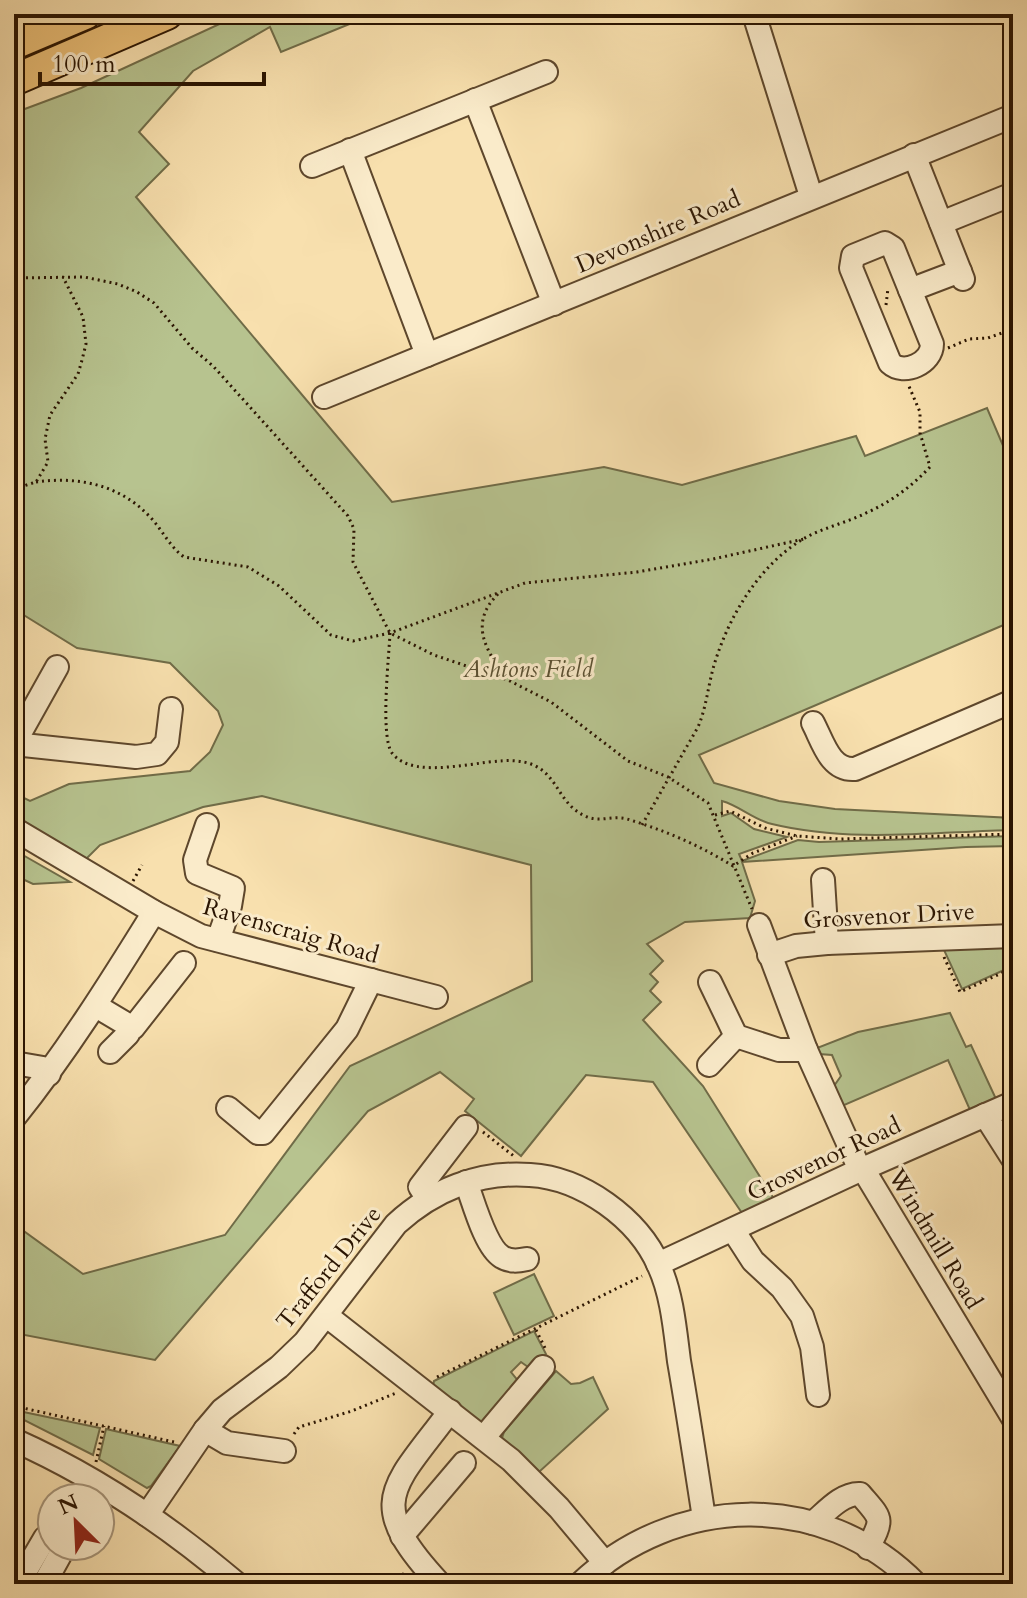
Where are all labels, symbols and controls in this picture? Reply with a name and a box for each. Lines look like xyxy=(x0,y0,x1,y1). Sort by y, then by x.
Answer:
scale bar xyxy=(40,36,264,86)
text: 100 m xyxy=(52,48,116,81)
street label: Devonshire Road xyxy=(571,182,746,282)
park label: Ashtons Field xyxy=(462,653,594,686)
street label: Ravenscraig Road xyxy=(199,890,383,972)
street label: Grosvenor Drive xyxy=(802,895,976,937)
street label: Grosvenor Road xyxy=(742,1109,907,1209)
street label: Windmill Road xyxy=(880,1162,990,1315)
street label: Trafford Drive xyxy=(269,1199,389,1337)
north arrow xyxy=(36,1482,116,1562)
text: N xyxy=(53,1487,83,1522)

